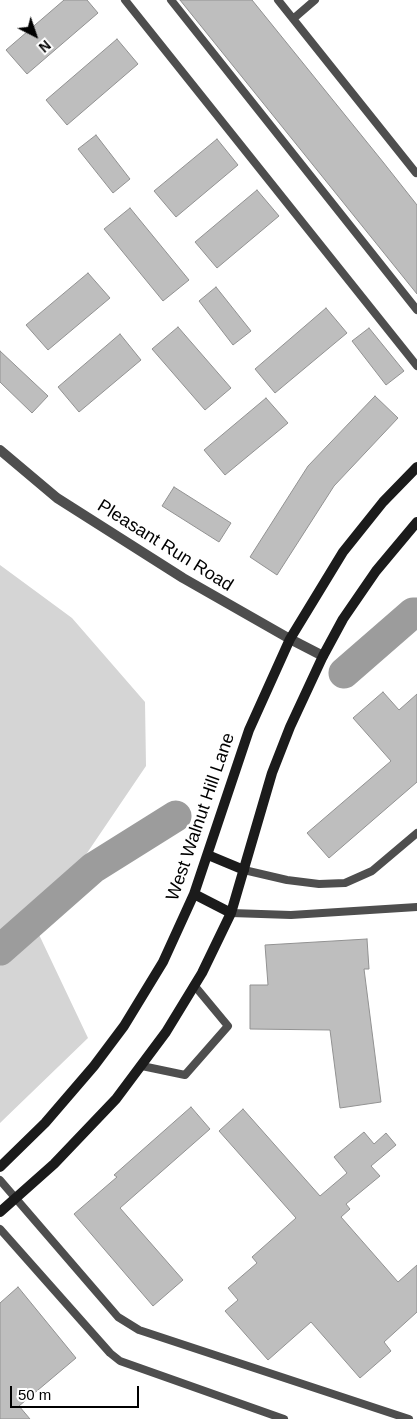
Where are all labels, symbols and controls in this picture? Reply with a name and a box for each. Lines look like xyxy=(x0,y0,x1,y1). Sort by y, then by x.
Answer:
north arrow xyxy=(10,10,60,60)
text: N xyxy=(36,37,54,56)
street label: Pleasant Run Road xyxy=(93,495,237,597)
street label: West Walnut Hill Lane xyxy=(162,730,240,904)
scale bar xyxy=(12,1376,141,1408)
text: 50 m xyxy=(18,1386,51,1403)

